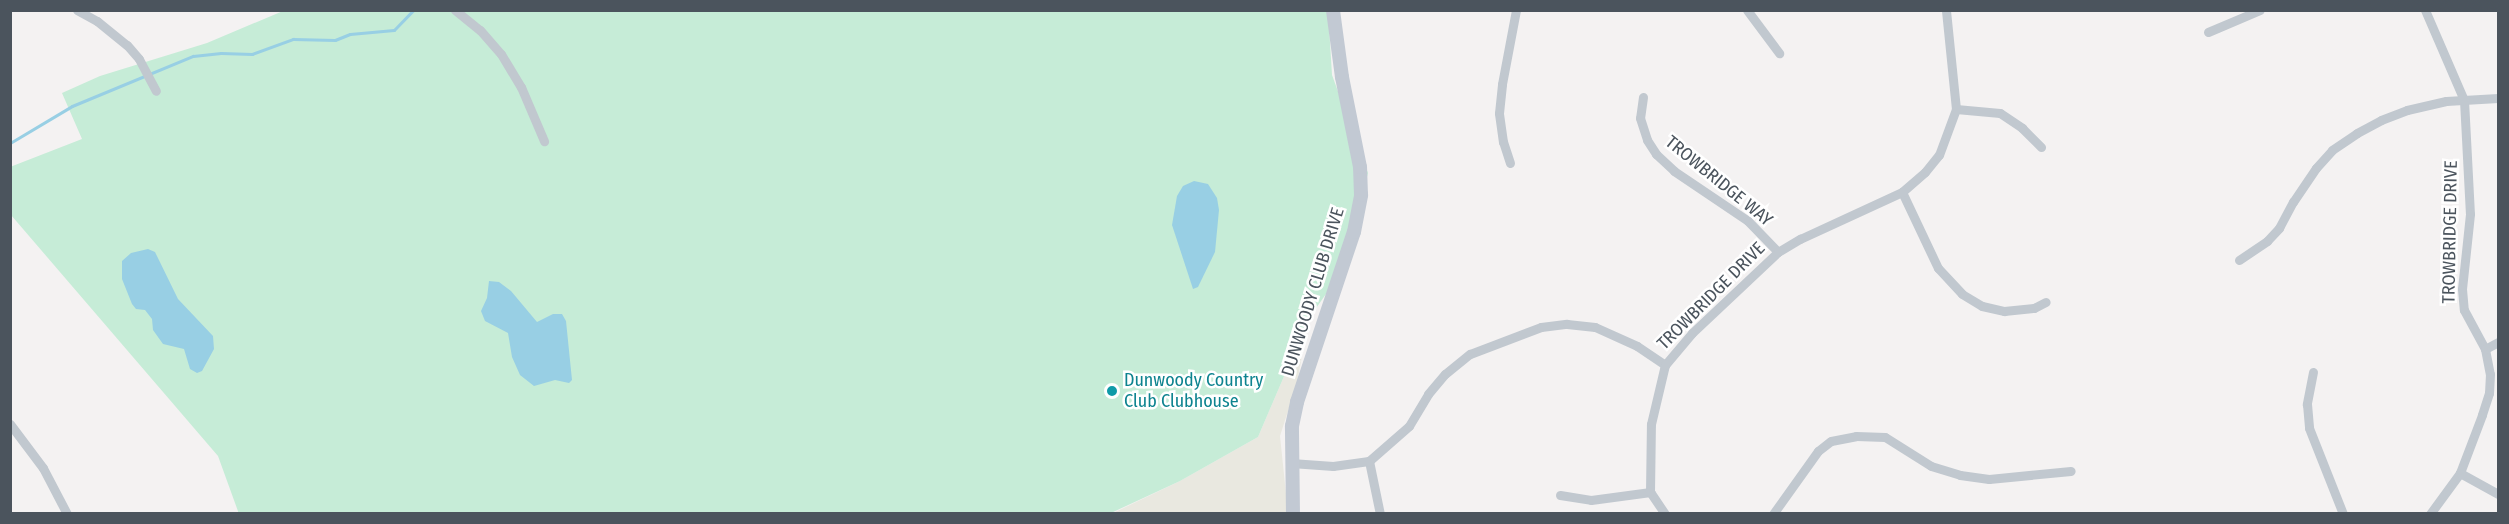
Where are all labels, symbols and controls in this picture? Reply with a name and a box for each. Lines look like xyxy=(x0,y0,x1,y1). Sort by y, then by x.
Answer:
street label: TROWBRIDGE WAY xyxy=(1661,131,1777,231)
street label: TROWBRIDGE DRIVE xyxy=(2438,160,2462,304)
street label: DUNWOODY CLUB DRIVE xyxy=(1277,205,1349,379)
street label: TROWBRIDGE DRIVE xyxy=(1653,238,1769,354)
place label: Dunwoody Country Club Clubhouse xyxy=(1124,370,1263,412)
marker: Dunwoody Country Club Clubhouse xyxy=(1105,384,1119,398)

